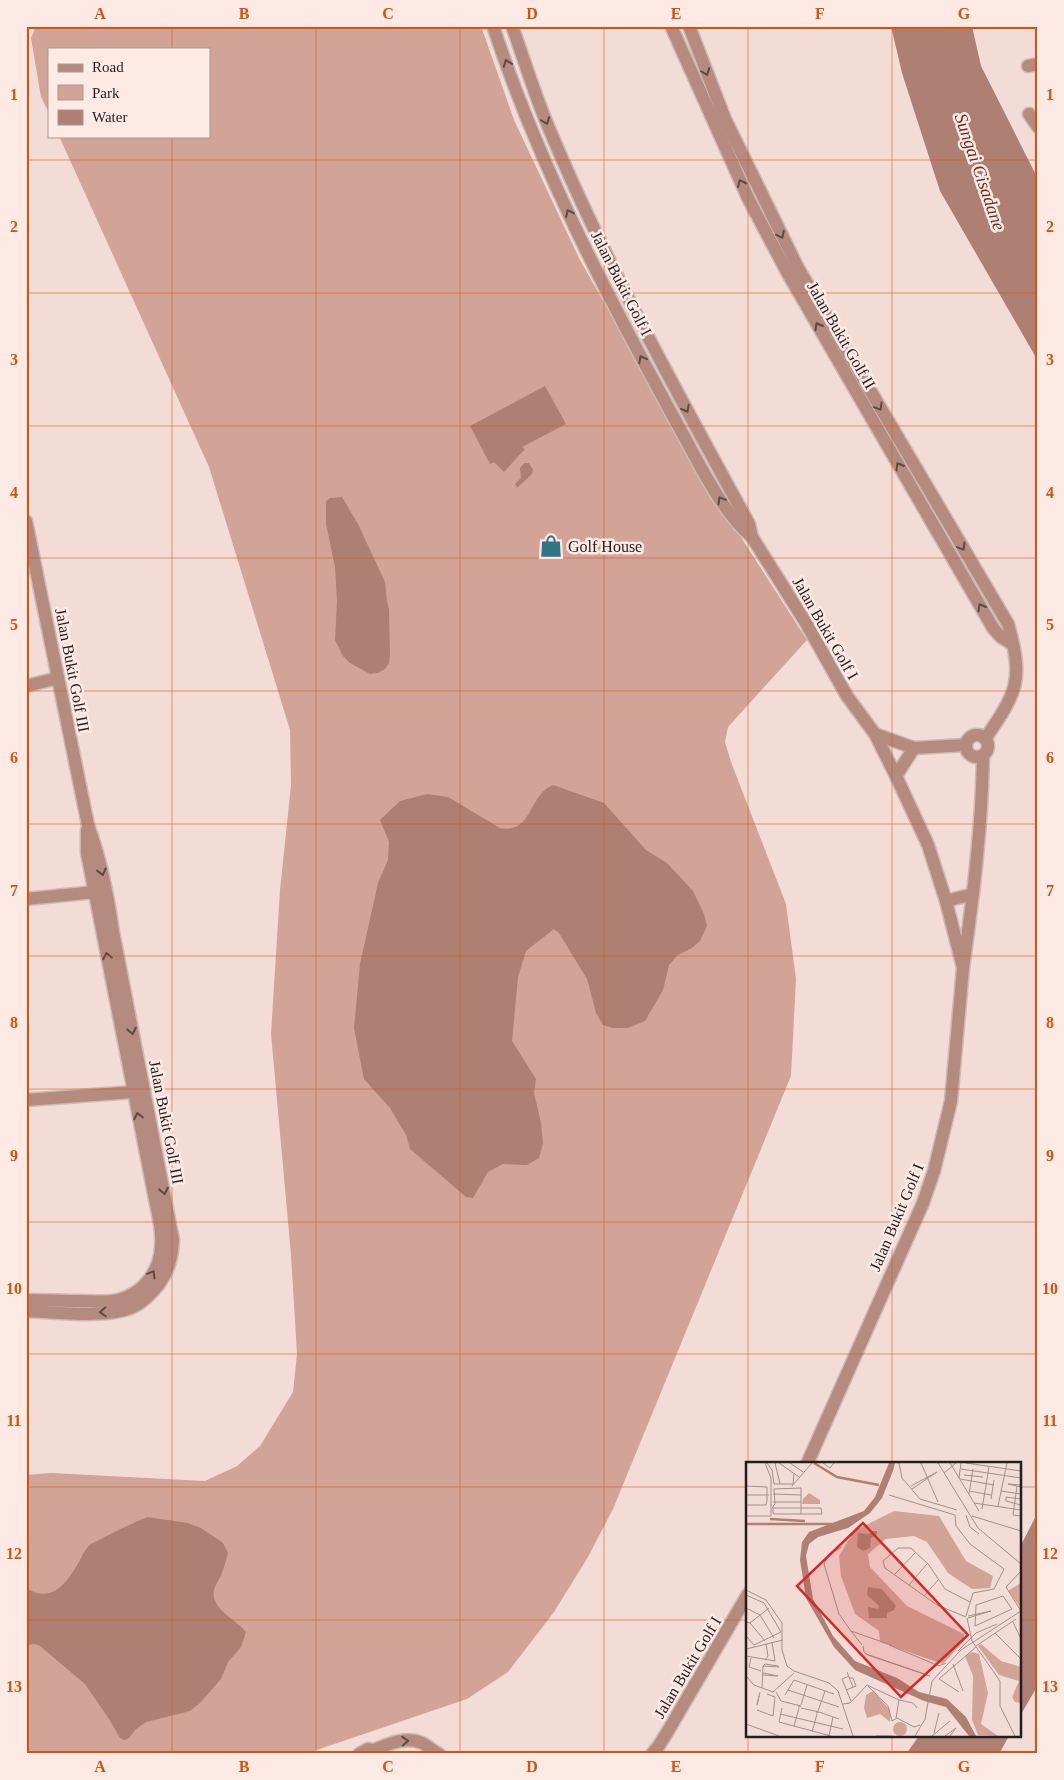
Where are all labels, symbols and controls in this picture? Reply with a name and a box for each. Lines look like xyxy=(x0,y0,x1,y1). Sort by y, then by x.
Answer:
text: A xyxy=(94,5,106,22)
text: B xyxy=(239,5,250,22)
text: C xyxy=(382,5,394,22)
text: D xyxy=(526,5,538,22)
text: E xyxy=(671,5,681,22)
text: F xyxy=(815,5,825,22)
text: G xyxy=(958,5,971,22)
legend xyxy=(48,48,210,138)
text: Road xyxy=(92,59,124,75)
one-way arrow xyxy=(503,60,513,68)
one-way arrow xyxy=(700,67,711,76)
text: Park xyxy=(92,85,120,101)
text: 1 xyxy=(10,86,18,103)
text: 1 xyxy=(1046,86,1054,103)
text: Water xyxy=(92,109,127,125)
water label: Sungai Cisadane xyxy=(951,111,1009,233)
one-way arrow xyxy=(540,117,550,125)
one-way arrow xyxy=(737,179,747,188)
one-way arrow xyxy=(565,209,575,218)
text: 2 xyxy=(10,218,18,235)
text: 2 xyxy=(1046,218,1054,235)
street label: Jalan Bukit Golf I xyxy=(588,228,655,338)
one-way arrow xyxy=(775,230,785,239)
street label: Jalan Bukit Golf II xyxy=(804,279,879,392)
one-way arrow xyxy=(814,322,824,331)
text: 3 xyxy=(10,351,18,368)
text: 3 xyxy=(1046,351,1054,368)
one-way arrow xyxy=(638,355,648,364)
one-way arrow xyxy=(873,401,883,410)
one-way arrow xyxy=(680,404,690,413)
one-way arrow xyxy=(896,463,906,472)
text: 4 xyxy=(10,484,18,501)
text: 4 xyxy=(1046,484,1054,501)
one-way arrow xyxy=(718,497,728,506)
shop icon: Golf House xyxy=(538,533,564,559)
place label: Golf House xyxy=(568,538,642,555)
one-way arrow xyxy=(955,541,965,550)
street label: Jalan Bukit Golf I xyxy=(789,574,862,682)
one-way arrow xyxy=(978,603,988,612)
street label: Jalan Bukit Golf III xyxy=(52,607,93,733)
text: 5 xyxy=(10,616,18,633)
text: 5 xyxy=(1046,616,1054,633)
text: 6 xyxy=(10,749,18,766)
text: 6 xyxy=(1046,749,1054,766)
one-way arrow xyxy=(96,867,107,876)
text: 7 xyxy=(10,882,18,899)
text: 7 xyxy=(1046,882,1054,899)
one-way arrow xyxy=(102,952,113,961)
text: 8 xyxy=(10,1014,18,1031)
text: 8 xyxy=(1046,1014,1054,1031)
one-way arrow xyxy=(127,1027,137,1036)
street label: Jalan Bukit Golf III xyxy=(146,1059,187,1185)
one-way arrow xyxy=(133,1111,144,1120)
text: 9 xyxy=(10,1147,18,1164)
text: 9 xyxy=(1046,1147,1054,1164)
street label: Jalan Bukit Golf I xyxy=(866,1161,927,1273)
one-way arrow xyxy=(158,1186,169,1195)
one-way arrow xyxy=(145,1270,155,1279)
text: 10 xyxy=(6,1280,22,1297)
text: 10 xyxy=(1042,1280,1058,1297)
one-way arrow xyxy=(99,1307,107,1318)
text: 11 xyxy=(6,1412,22,1429)
text: 11 xyxy=(1042,1412,1058,1429)
inset map xyxy=(746,1462,1022,1738)
text: 12 xyxy=(6,1545,22,1562)
text: 12 xyxy=(1042,1545,1058,1562)
street label: Jalan Bukit Golf I xyxy=(651,1614,724,1721)
text: 13 xyxy=(6,1678,22,1695)
text: 13 xyxy=(1042,1678,1058,1695)
one-way arrow xyxy=(402,1736,410,1747)
text: A xyxy=(94,1758,106,1775)
text: B xyxy=(239,1758,250,1775)
text: C xyxy=(382,1758,394,1775)
text: D xyxy=(526,1758,538,1775)
text: E xyxy=(671,1758,681,1775)
text: F xyxy=(815,1758,825,1775)
text: G xyxy=(958,1758,971,1775)

